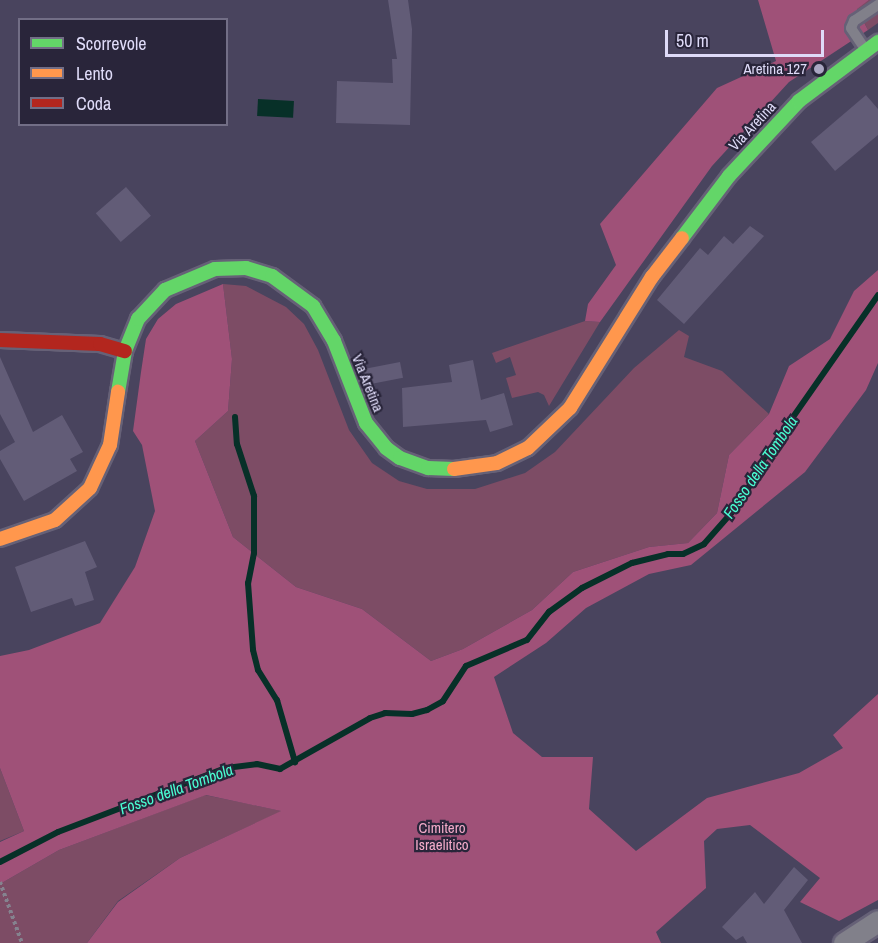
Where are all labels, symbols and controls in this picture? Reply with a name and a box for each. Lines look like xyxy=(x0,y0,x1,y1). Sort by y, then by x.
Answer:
legend xyxy=(18,18,228,126)
scale bar xyxy=(668,18,827,56)
text: 50 m xyxy=(676,28,709,53)
text: Scorrevole xyxy=(76,31,147,56)
place label: Aretina 127 xyxy=(743,60,807,78)
text: Lento xyxy=(76,61,113,86)
marker: Aretina 127 xyxy=(812,62,826,76)
text: Coda xyxy=(76,91,111,116)
street label: Via Aretina xyxy=(725,97,779,155)
street label: Via Aretina xyxy=(348,351,388,415)
water label: Fosso della Tombola xyxy=(719,412,801,522)
water label: Fosso della Tombola xyxy=(117,760,235,818)
park label: Cimitero Israelitico xyxy=(415,818,469,853)

